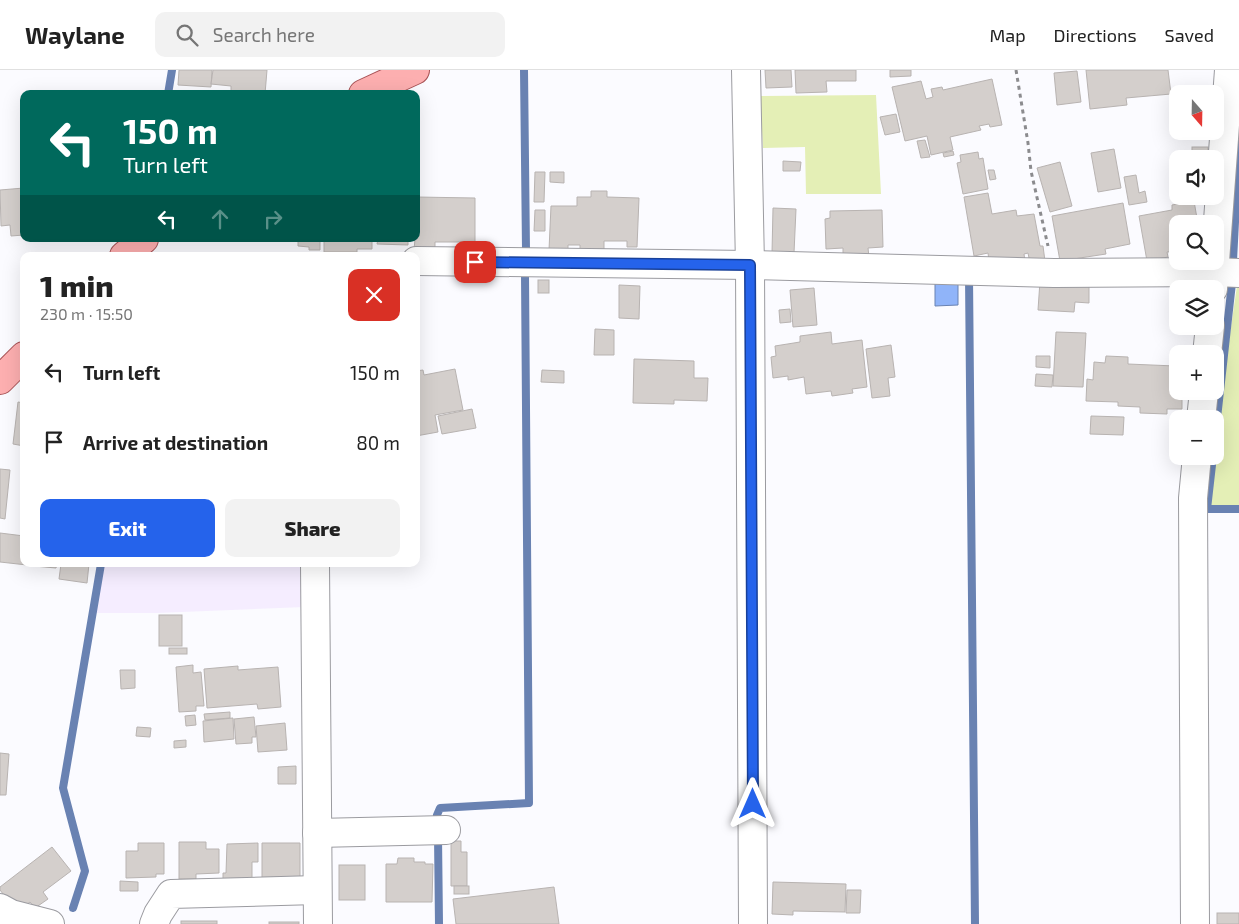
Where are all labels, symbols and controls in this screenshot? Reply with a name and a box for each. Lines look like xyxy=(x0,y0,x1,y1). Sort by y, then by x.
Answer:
search box xyxy=(155,12,505,57)
text: Waylane xyxy=(25,20,125,49)
icon: search xyxy=(173,21,201,49)
text: Search here xyxy=(213,23,315,46)
text: Map xyxy=(989,24,1026,46)
text: Directions xyxy=(1054,24,1137,46)
text: Saved xyxy=(1165,24,1214,46)
north arrow xyxy=(1169,85,1224,140)
map controls xyxy=(1169,85,1224,465)
text: 150 m xyxy=(123,109,218,151)
icon: left xyxy=(40,110,105,175)
button: sound xyxy=(1169,150,1224,205)
text: Turn left xyxy=(123,151,208,177)
icon: left xyxy=(153,205,181,233)
icon: ahead xyxy=(206,205,234,233)
icon: right xyxy=(259,205,287,233)
button: search xyxy=(1169,215,1224,270)
pin xyxy=(454,241,496,283)
icon: arrive xyxy=(461,248,489,276)
text: 1 min xyxy=(40,267,114,303)
button: close xyxy=(348,269,400,321)
button: layers xyxy=(1169,280,1224,335)
text: 230 m · 15:50 xyxy=(40,304,133,323)
button: + xyxy=(1169,345,1224,400)
icon: left xyxy=(40,358,68,386)
text: Turn left xyxy=(83,361,160,384)
text: 150 m xyxy=(350,361,400,384)
button: − xyxy=(1169,410,1224,465)
icon: arrive xyxy=(40,428,68,456)
text: Arrive at destination xyxy=(83,431,268,454)
text: 80 m xyxy=(356,431,400,454)
button: Exit xyxy=(40,499,215,557)
button: Share xyxy=(225,499,400,557)
position arrow xyxy=(726,777,778,829)

